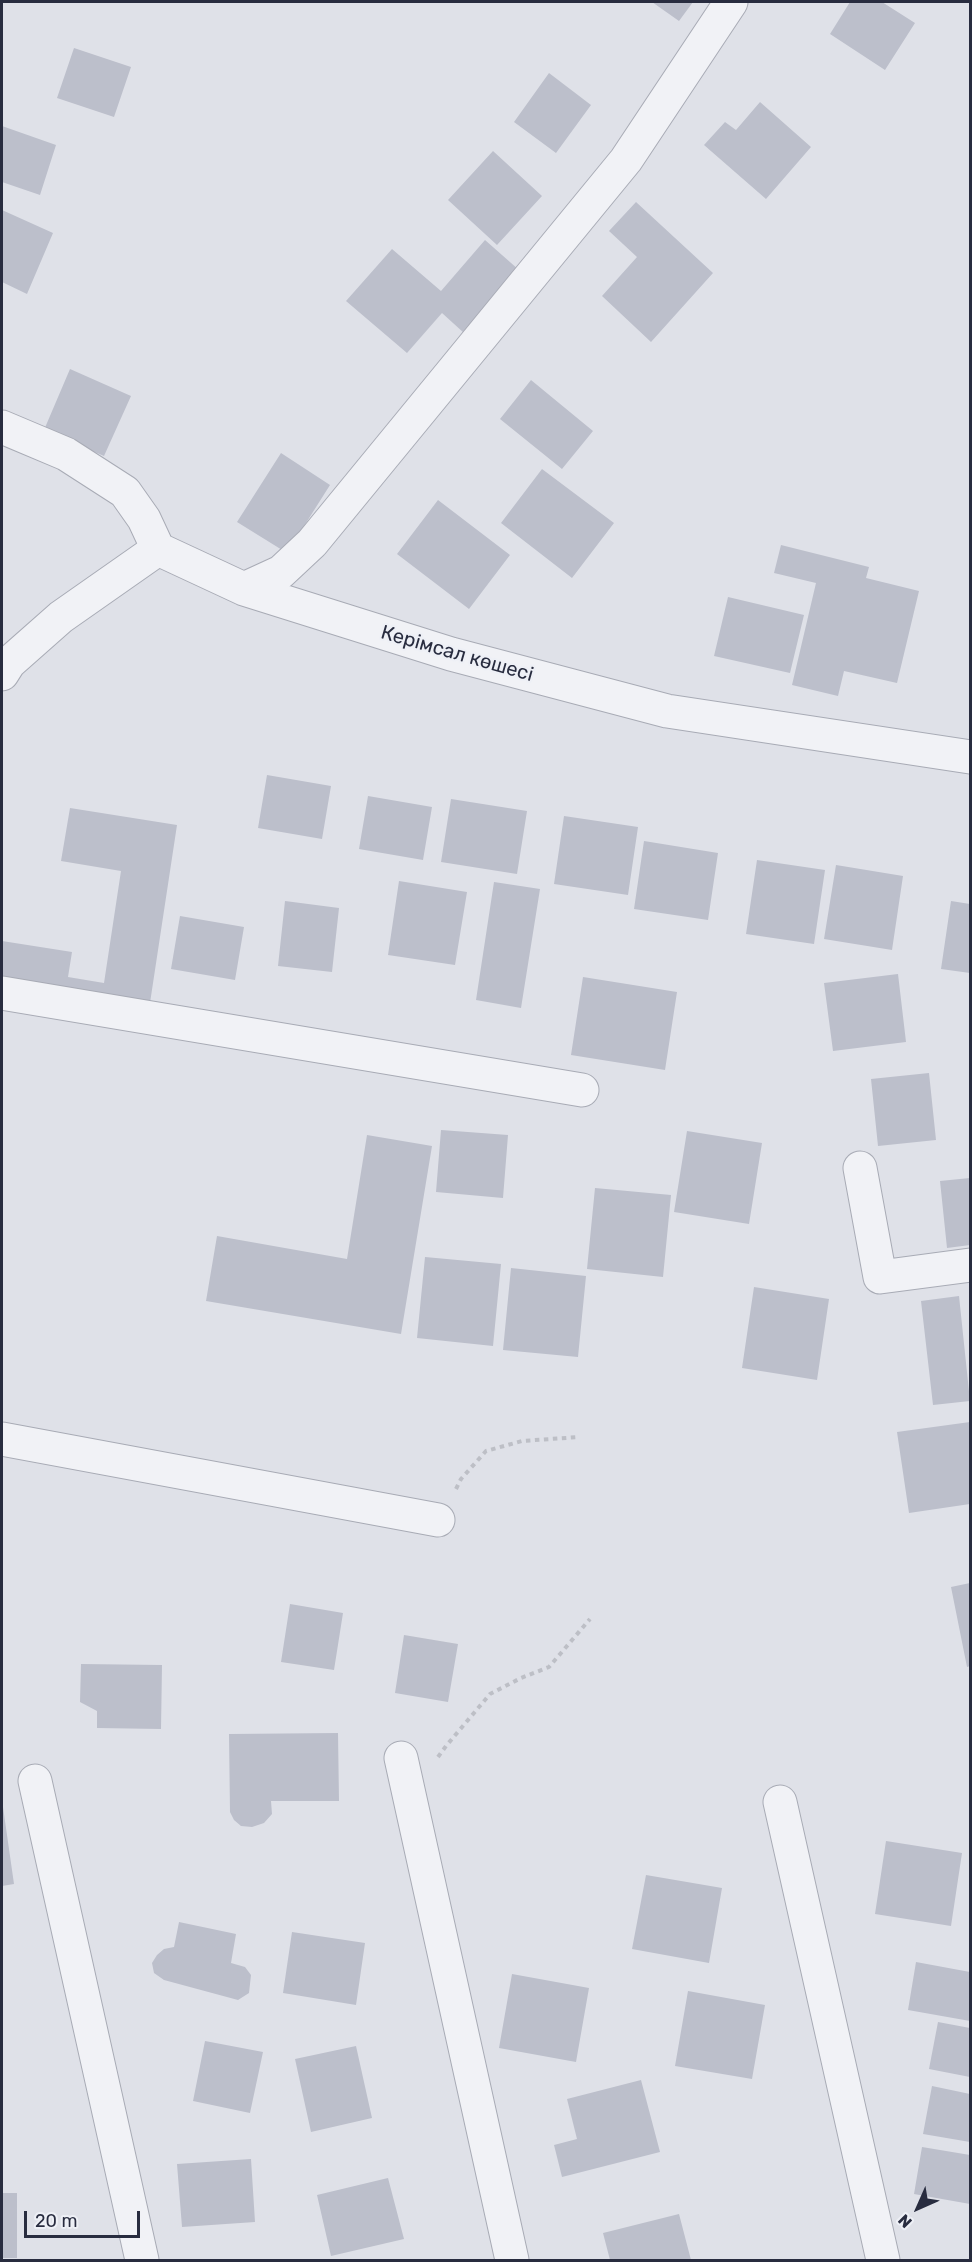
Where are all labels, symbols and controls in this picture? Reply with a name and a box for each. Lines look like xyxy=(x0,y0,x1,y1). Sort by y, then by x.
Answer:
street label: Керімсал көшесі xyxy=(378,621,536,687)
north arrow xyxy=(888,2178,948,2238)
scale bar xyxy=(27,2199,142,2237)
text: 20 m xyxy=(35,2210,77,2232)
text: N xyxy=(894,2210,916,2232)

